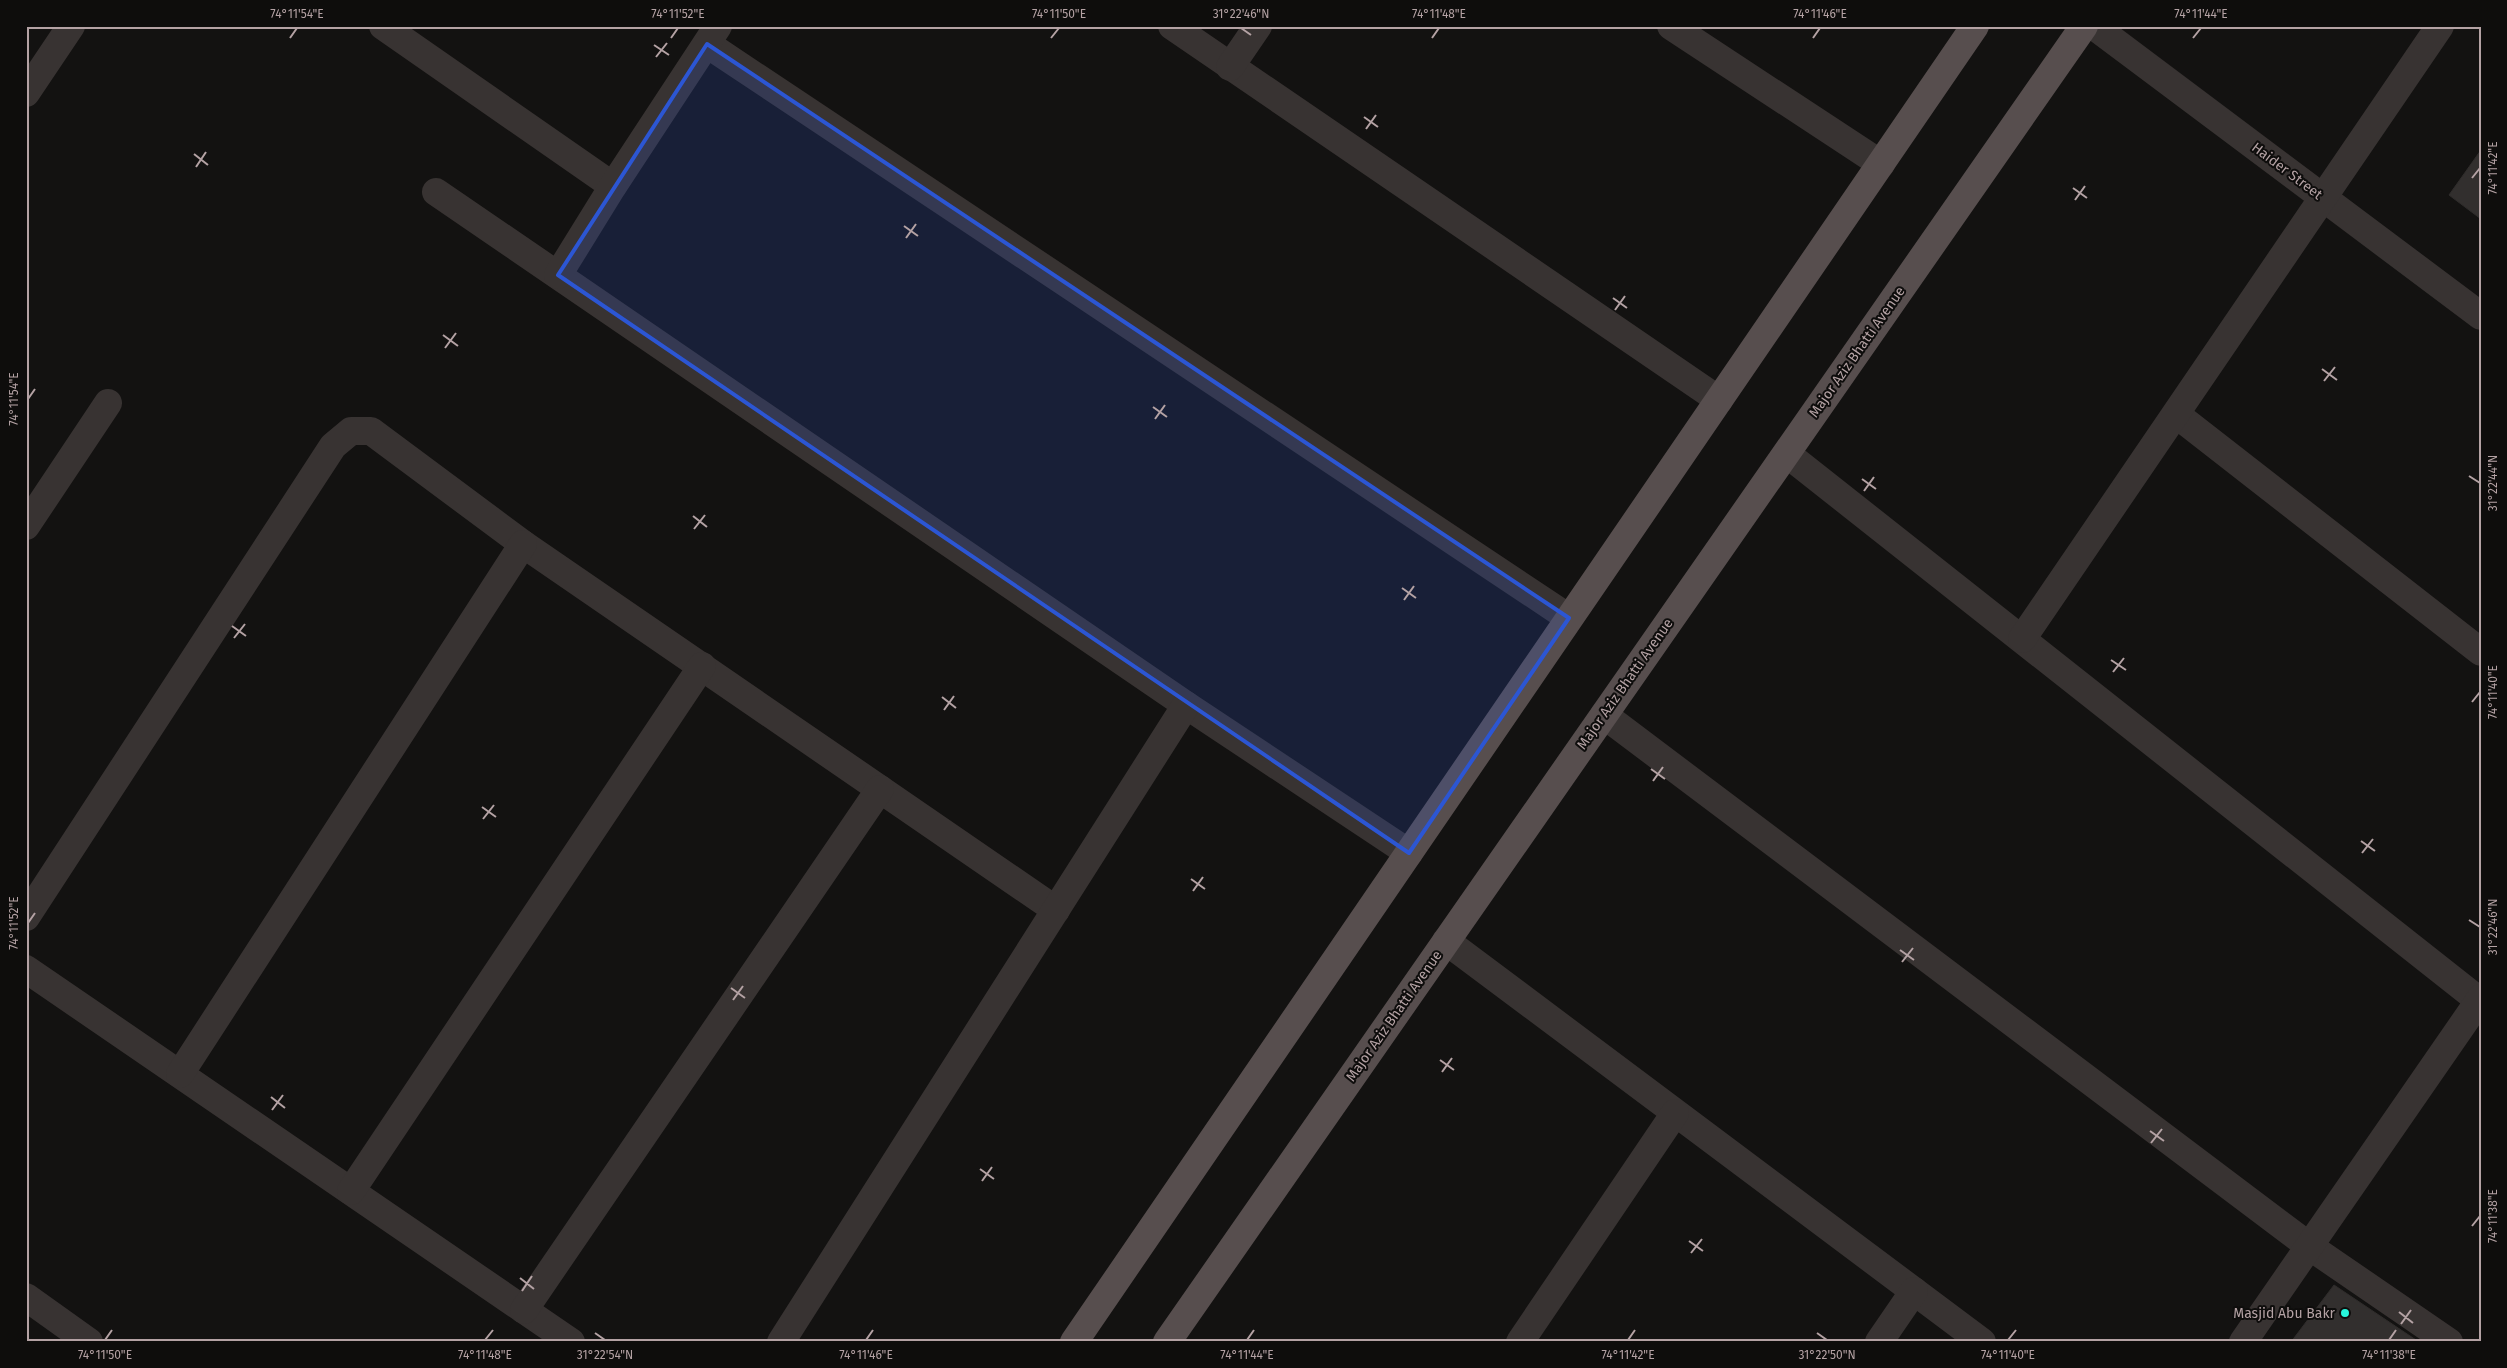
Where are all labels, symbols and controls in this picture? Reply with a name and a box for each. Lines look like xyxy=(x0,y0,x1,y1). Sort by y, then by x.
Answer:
text: 74°11'54"E xyxy=(270,7,324,21)
text: 74°11'52"E xyxy=(651,7,705,21)
text: 74°11'50"E xyxy=(1032,7,1086,21)
text: 31°22'46"N xyxy=(1213,7,1269,21)
text: 74°11'48"E xyxy=(1412,7,1466,21)
text: 74°11'46"E xyxy=(1793,7,1847,21)
text: 74°11'44"E xyxy=(2174,7,2228,21)
street label: Haider Street xyxy=(2248,139,2326,204)
text: 74°11'42"E xyxy=(2486,141,2500,195)
street label: Major Aziz Bhatti Avenue xyxy=(1805,283,1909,421)
text: 74°11'54"E xyxy=(7,372,21,426)
text: 31°22'44"N xyxy=(2486,455,2500,511)
street label: Major Aziz Bhatti Avenue xyxy=(1573,615,1677,753)
text: 74°11'40"E xyxy=(2486,665,2500,719)
text: 74°11'52"E xyxy=(7,896,21,950)
text: 31°22'46"N xyxy=(2486,899,2500,955)
street label: Major Aziz Bhatti Avenue xyxy=(1342,947,1446,1085)
text: 74°11'38"E xyxy=(2486,1189,2500,1243)
place label: Masjid Abu Bakr xyxy=(2233,1305,2336,1322)
marker: Masjid Abu Bakr xyxy=(2339,1307,2351,1319)
text: 74°11'50"E xyxy=(78,1348,132,1362)
text: 74°11'48"E xyxy=(458,1348,512,1362)
text: 31°22'54"N xyxy=(577,1348,633,1362)
text: 74°11'46"E xyxy=(839,1348,893,1362)
text: 74°11'44"E xyxy=(1220,1348,1274,1362)
text: 74°11'42"E xyxy=(1601,1348,1655,1362)
text: 31°22'50"N xyxy=(1798,1348,1856,1362)
text: 74°11'40"E xyxy=(1981,1348,2035,1362)
text: 74°11'38"E xyxy=(2362,1348,2416,1362)

